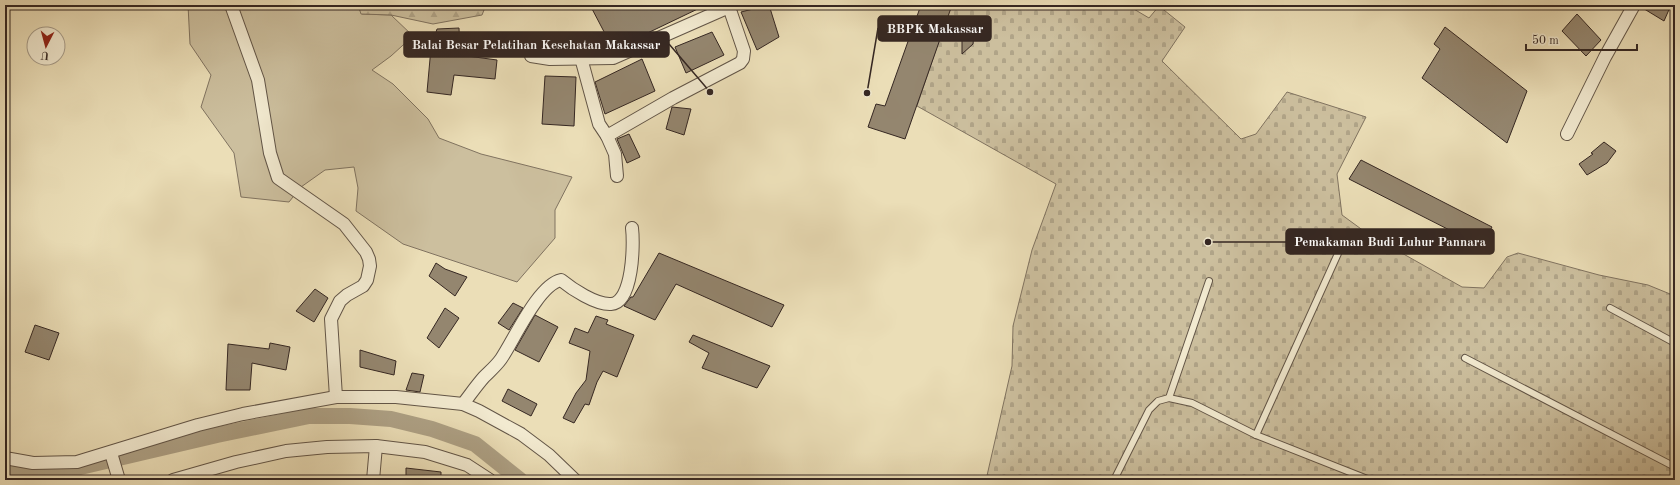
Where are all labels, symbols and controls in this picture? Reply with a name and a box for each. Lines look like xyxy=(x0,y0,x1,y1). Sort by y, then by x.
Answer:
callout: BBPK Makassar xyxy=(878,16,991,41)
text: BBPK Makassar xyxy=(887,23,984,36)
north arrow xyxy=(26,26,66,66)
scale bar xyxy=(1526,26,1637,52)
callout: Balai Besar Pelatihan Kesehatan Makassar xyxy=(404,32,669,57)
text: 50 m xyxy=(1532,34,1559,47)
text: Balai Besar Pelatihan Kesehatan Makassar xyxy=(412,39,661,52)
text: U xyxy=(40,48,50,60)
callout: Pemakaman Budi Luhur Pannara xyxy=(1286,229,1494,254)
text: Pemakaman Budi Luhur Pannara xyxy=(1294,236,1487,249)

